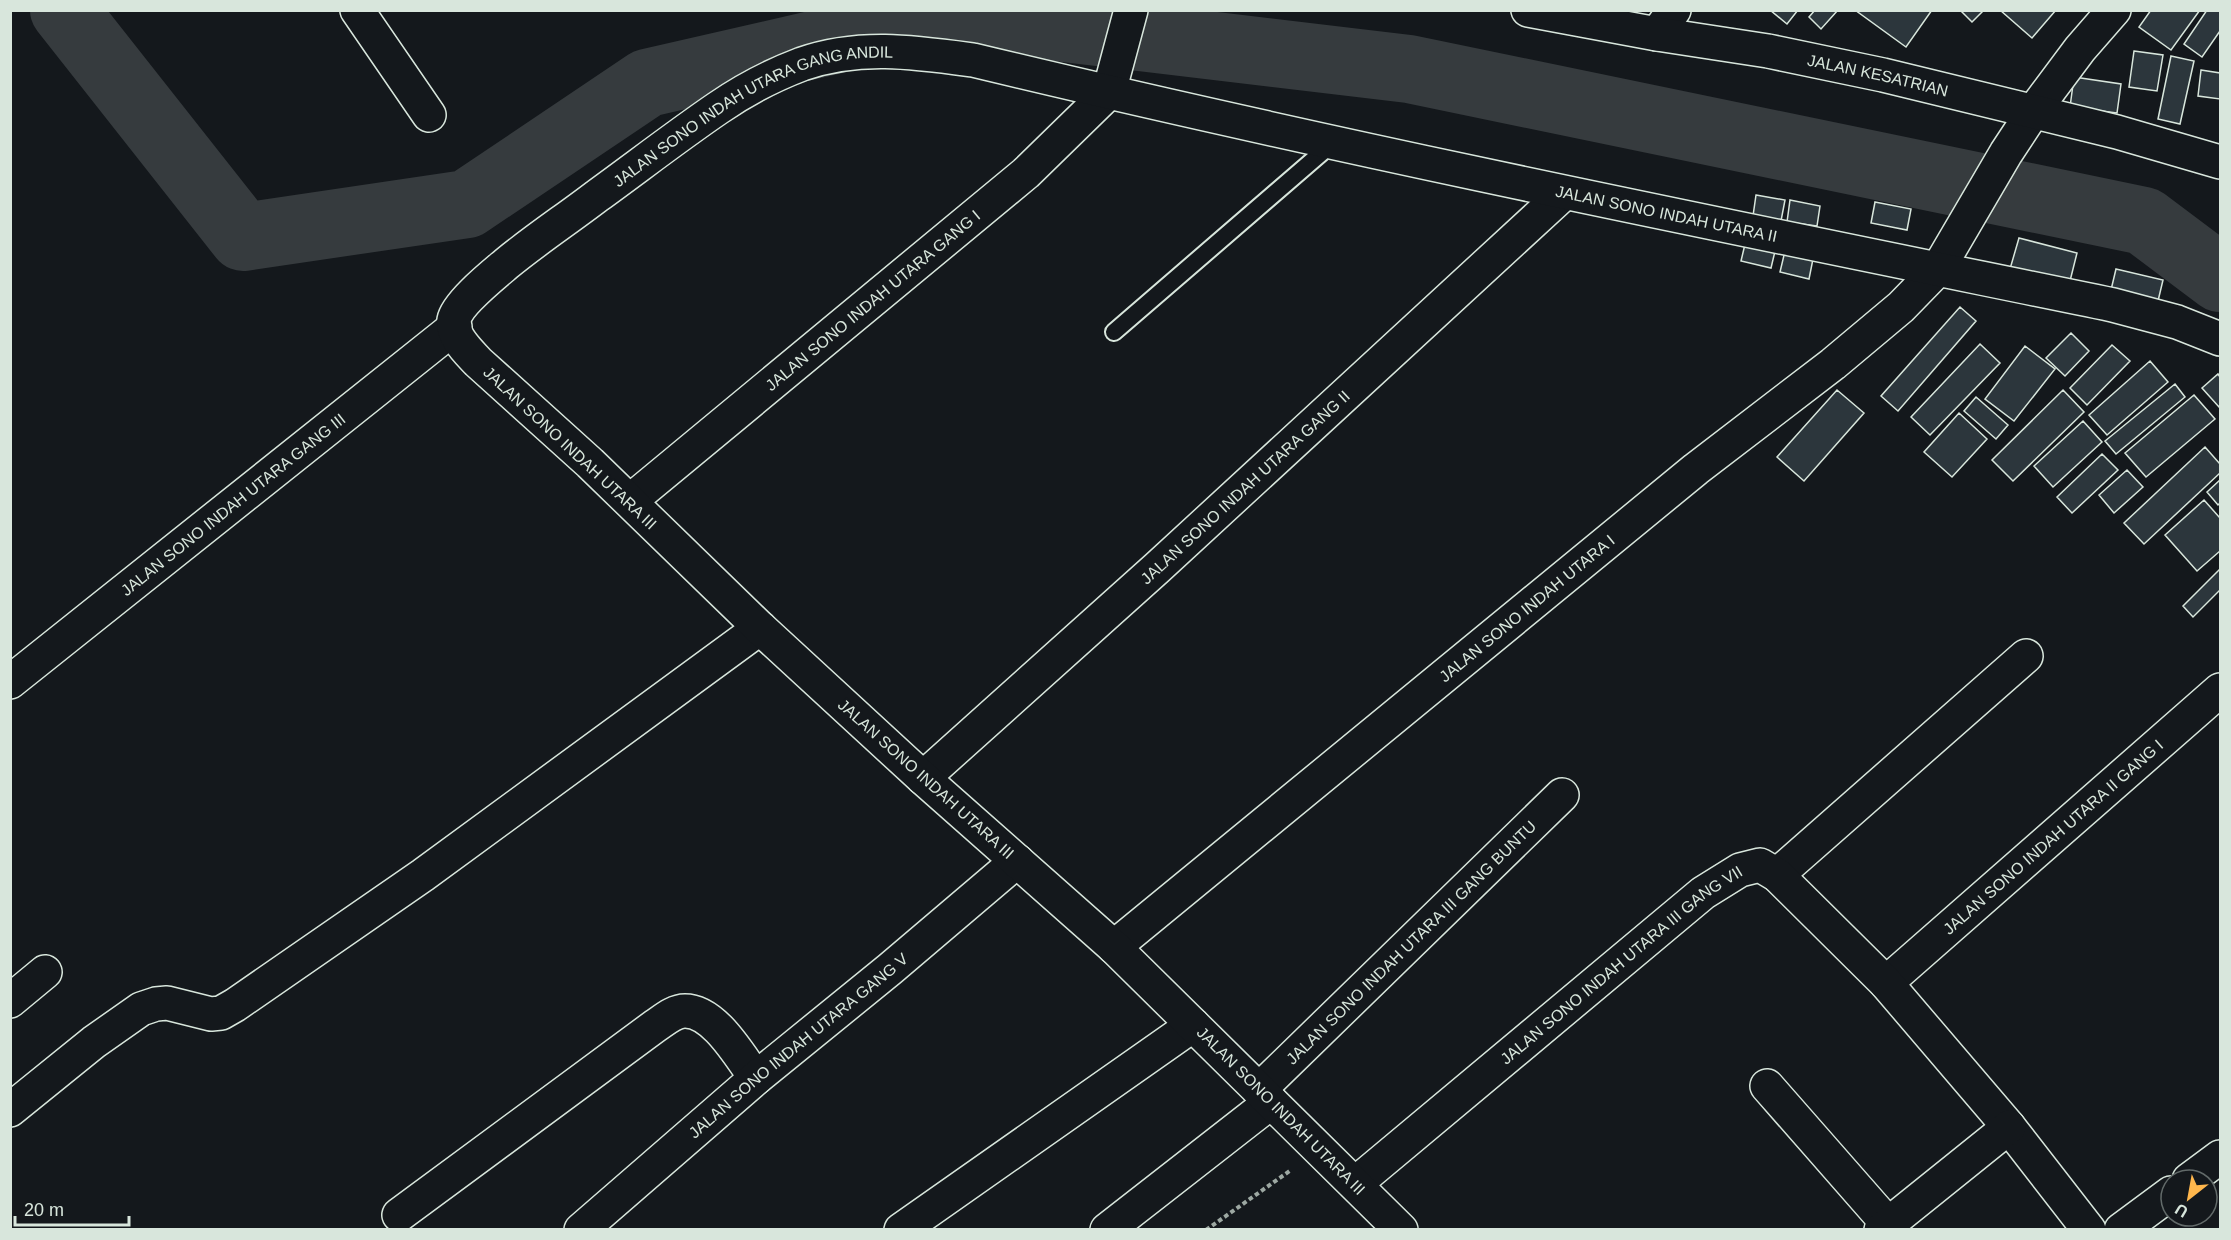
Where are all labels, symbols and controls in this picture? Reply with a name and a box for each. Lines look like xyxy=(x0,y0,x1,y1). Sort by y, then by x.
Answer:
street label: JALAN SONO INDAH UTARA GANG ANDIL xyxy=(610,43,893,190)
street label: JALAN KESATRIAN xyxy=(1806,51,1950,99)
street label: JALAN SONO INDAH UTARA II xyxy=(1554,182,1779,245)
street label: JALAN SONO INDAH UTARA GANG I xyxy=(762,207,983,394)
street label: JALAN SONO INDAH UTARA III xyxy=(480,363,660,533)
street label: JALAN SONO INDAH UTARA GANG II xyxy=(1137,387,1353,587)
street label: JALAN SONO INDAH UTARA GANG III xyxy=(117,410,348,599)
street label: JALAN SONO INDAH UTARA I xyxy=(1436,531,1618,685)
street label: JALAN SONO INDAH UTARA III xyxy=(835,696,1017,862)
street label: JALAN SONO INDAH UTARA II GANG I xyxy=(1940,736,2166,937)
street label: JALAN SONO INDAH UTARA III GANG BUNTU xyxy=(1283,817,1539,1067)
street label: JALAN SONO INDAH UTARA III GANG VII xyxy=(1497,862,1745,1067)
street label: JALAN SONO INDAH UTARA GANG V xyxy=(685,949,911,1141)
street label: JALAN SONO INDAH UTARA III xyxy=(1194,1024,1368,1198)
north arrow xyxy=(2159,1168,2219,1228)
scale bar xyxy=(15,1189,129,1227)
text: 20 m xyxy=(24,1200,64,1220)
text: U xyxy=(2172,1200,2191,1221)

